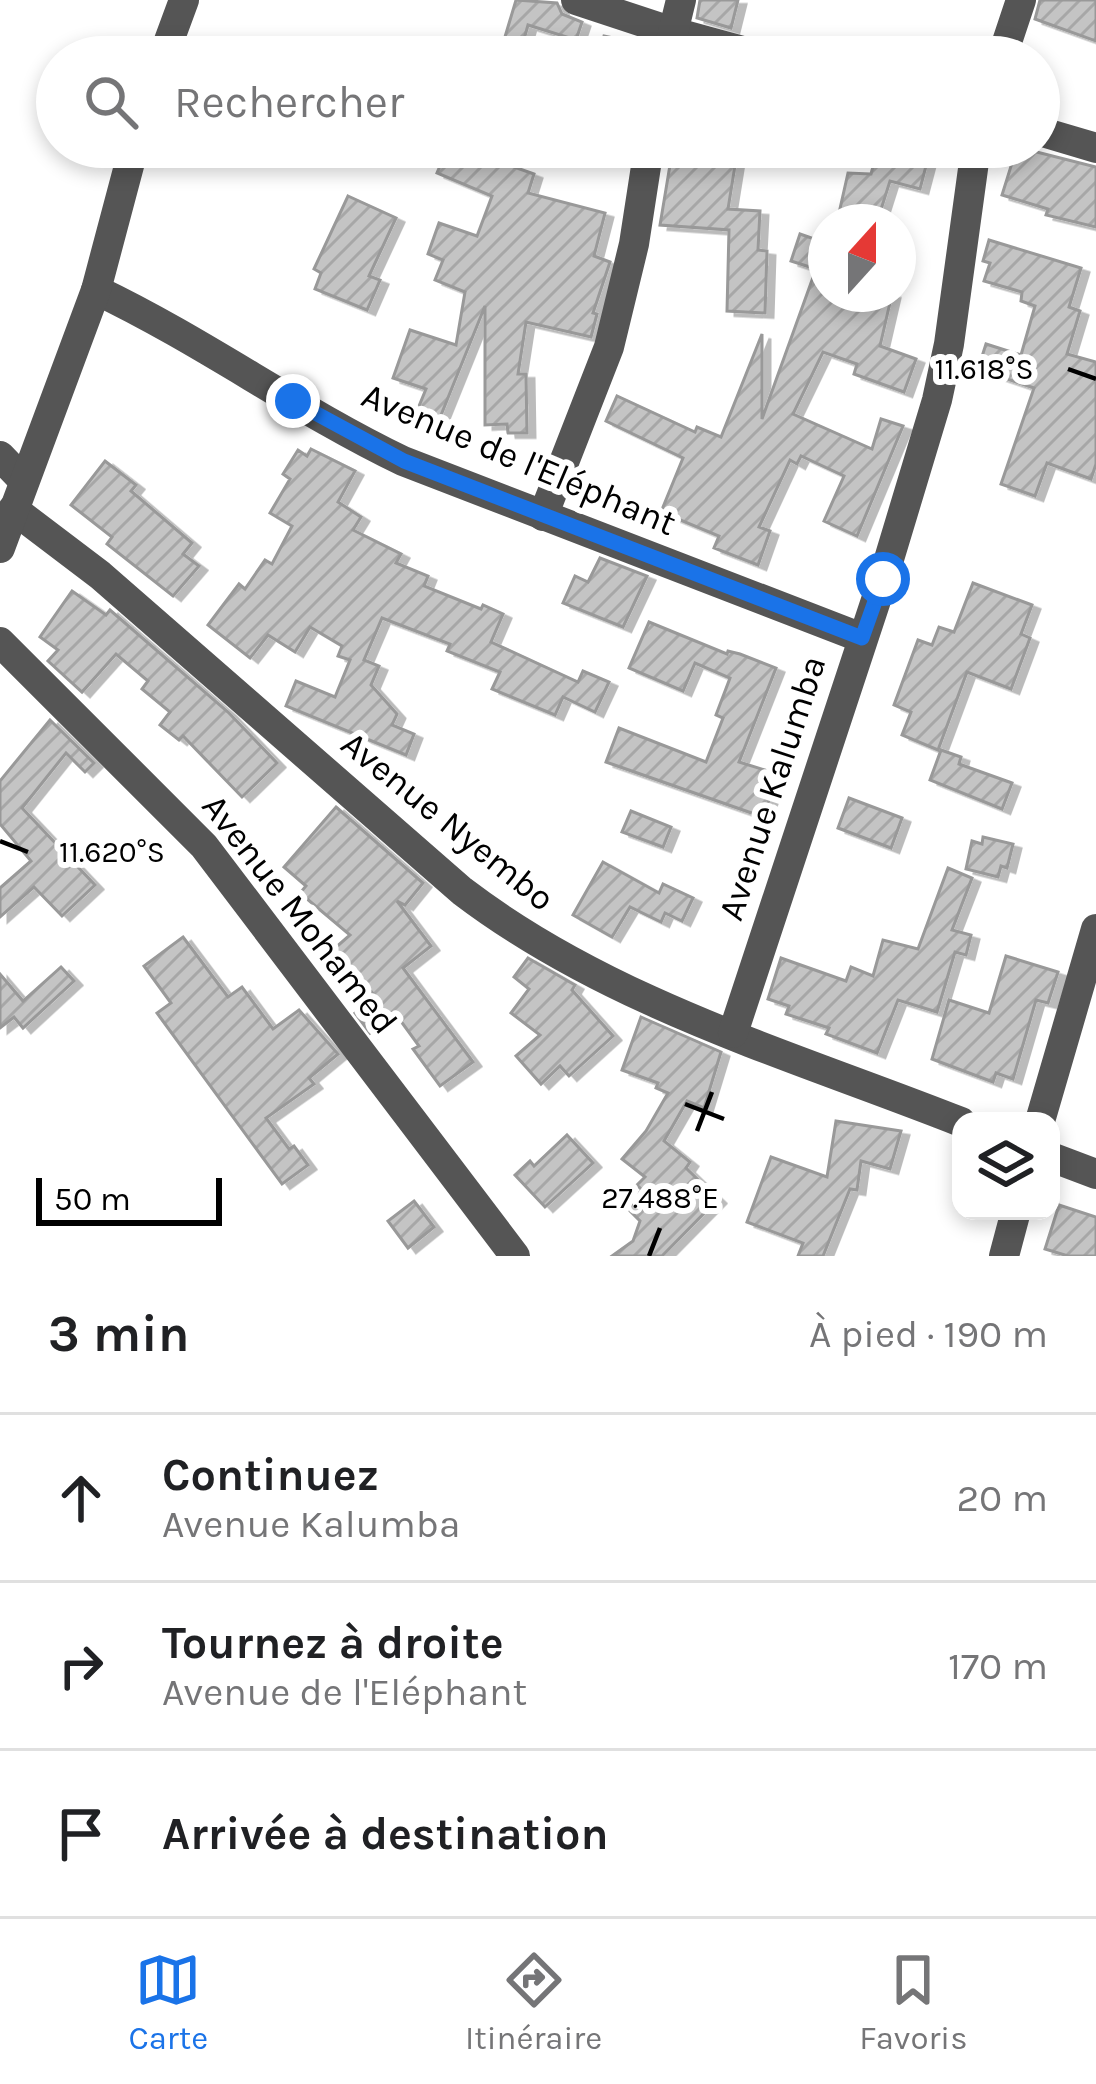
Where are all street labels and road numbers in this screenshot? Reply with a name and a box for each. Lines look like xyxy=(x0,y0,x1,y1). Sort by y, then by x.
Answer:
street label: Avenue de l'Eléphant xyxy=(356,374,682,544)
street label: Avenue Kalumba xyxy=(709,651,835,925)
street label: Avenue Nyembo xyxy=(333,722,563,920)
street label: Avenue Mohamed xyxy=(193,786,407,1042)

